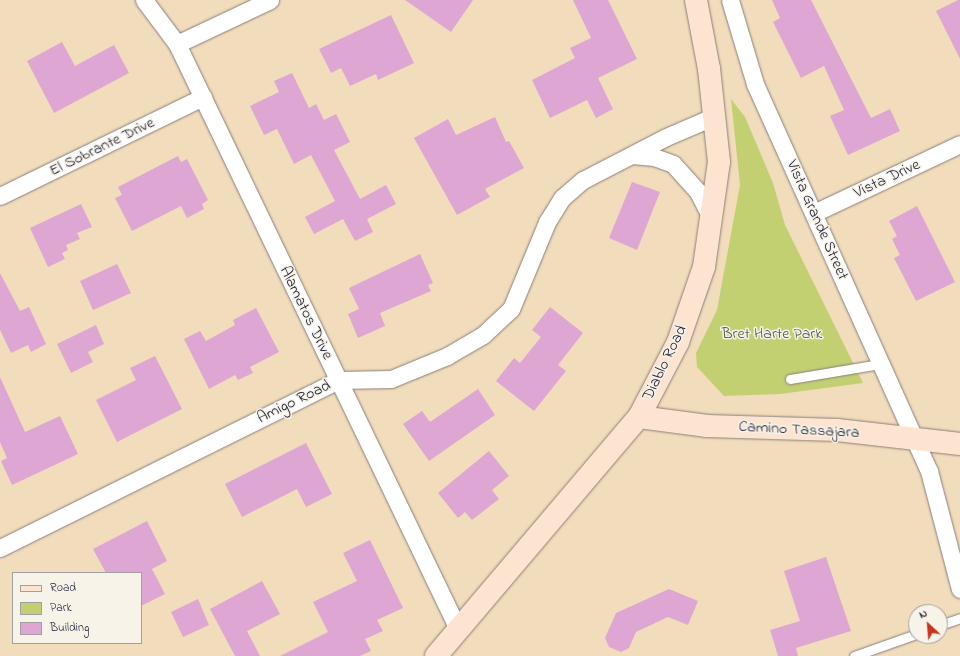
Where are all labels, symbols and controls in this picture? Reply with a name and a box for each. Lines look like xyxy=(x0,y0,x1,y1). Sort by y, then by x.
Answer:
street label: El Sobrante Drive xyxy=(46,113,158,181)
street label: Vista Drive xyxy=(851,155,923,203)
street label: Vista Grande Street xyxy=(782,157,852,283)
street label: Alamatos Drive xyxy=(275,263,337,363)
street label: Diablo Road xyxy=(639,322,691,404)
park label: Bret Harte Park xyxy=(722,324,822,344)
street label: Amigo Road xyxy=(254,376,334,428)
street label: Camino Tassajara xyxy=(738,417,860,443)
legend xyxy=(12,572,142,644)
text: Road xyxy=(50,579,76,597)
text: Park xyxy=(50,599,72,617)
north arrow xyxy=(908,604,948,644)
text: N xyxy=(916,605,930,623)
text: Building xyxy=(50,619,89,637)

